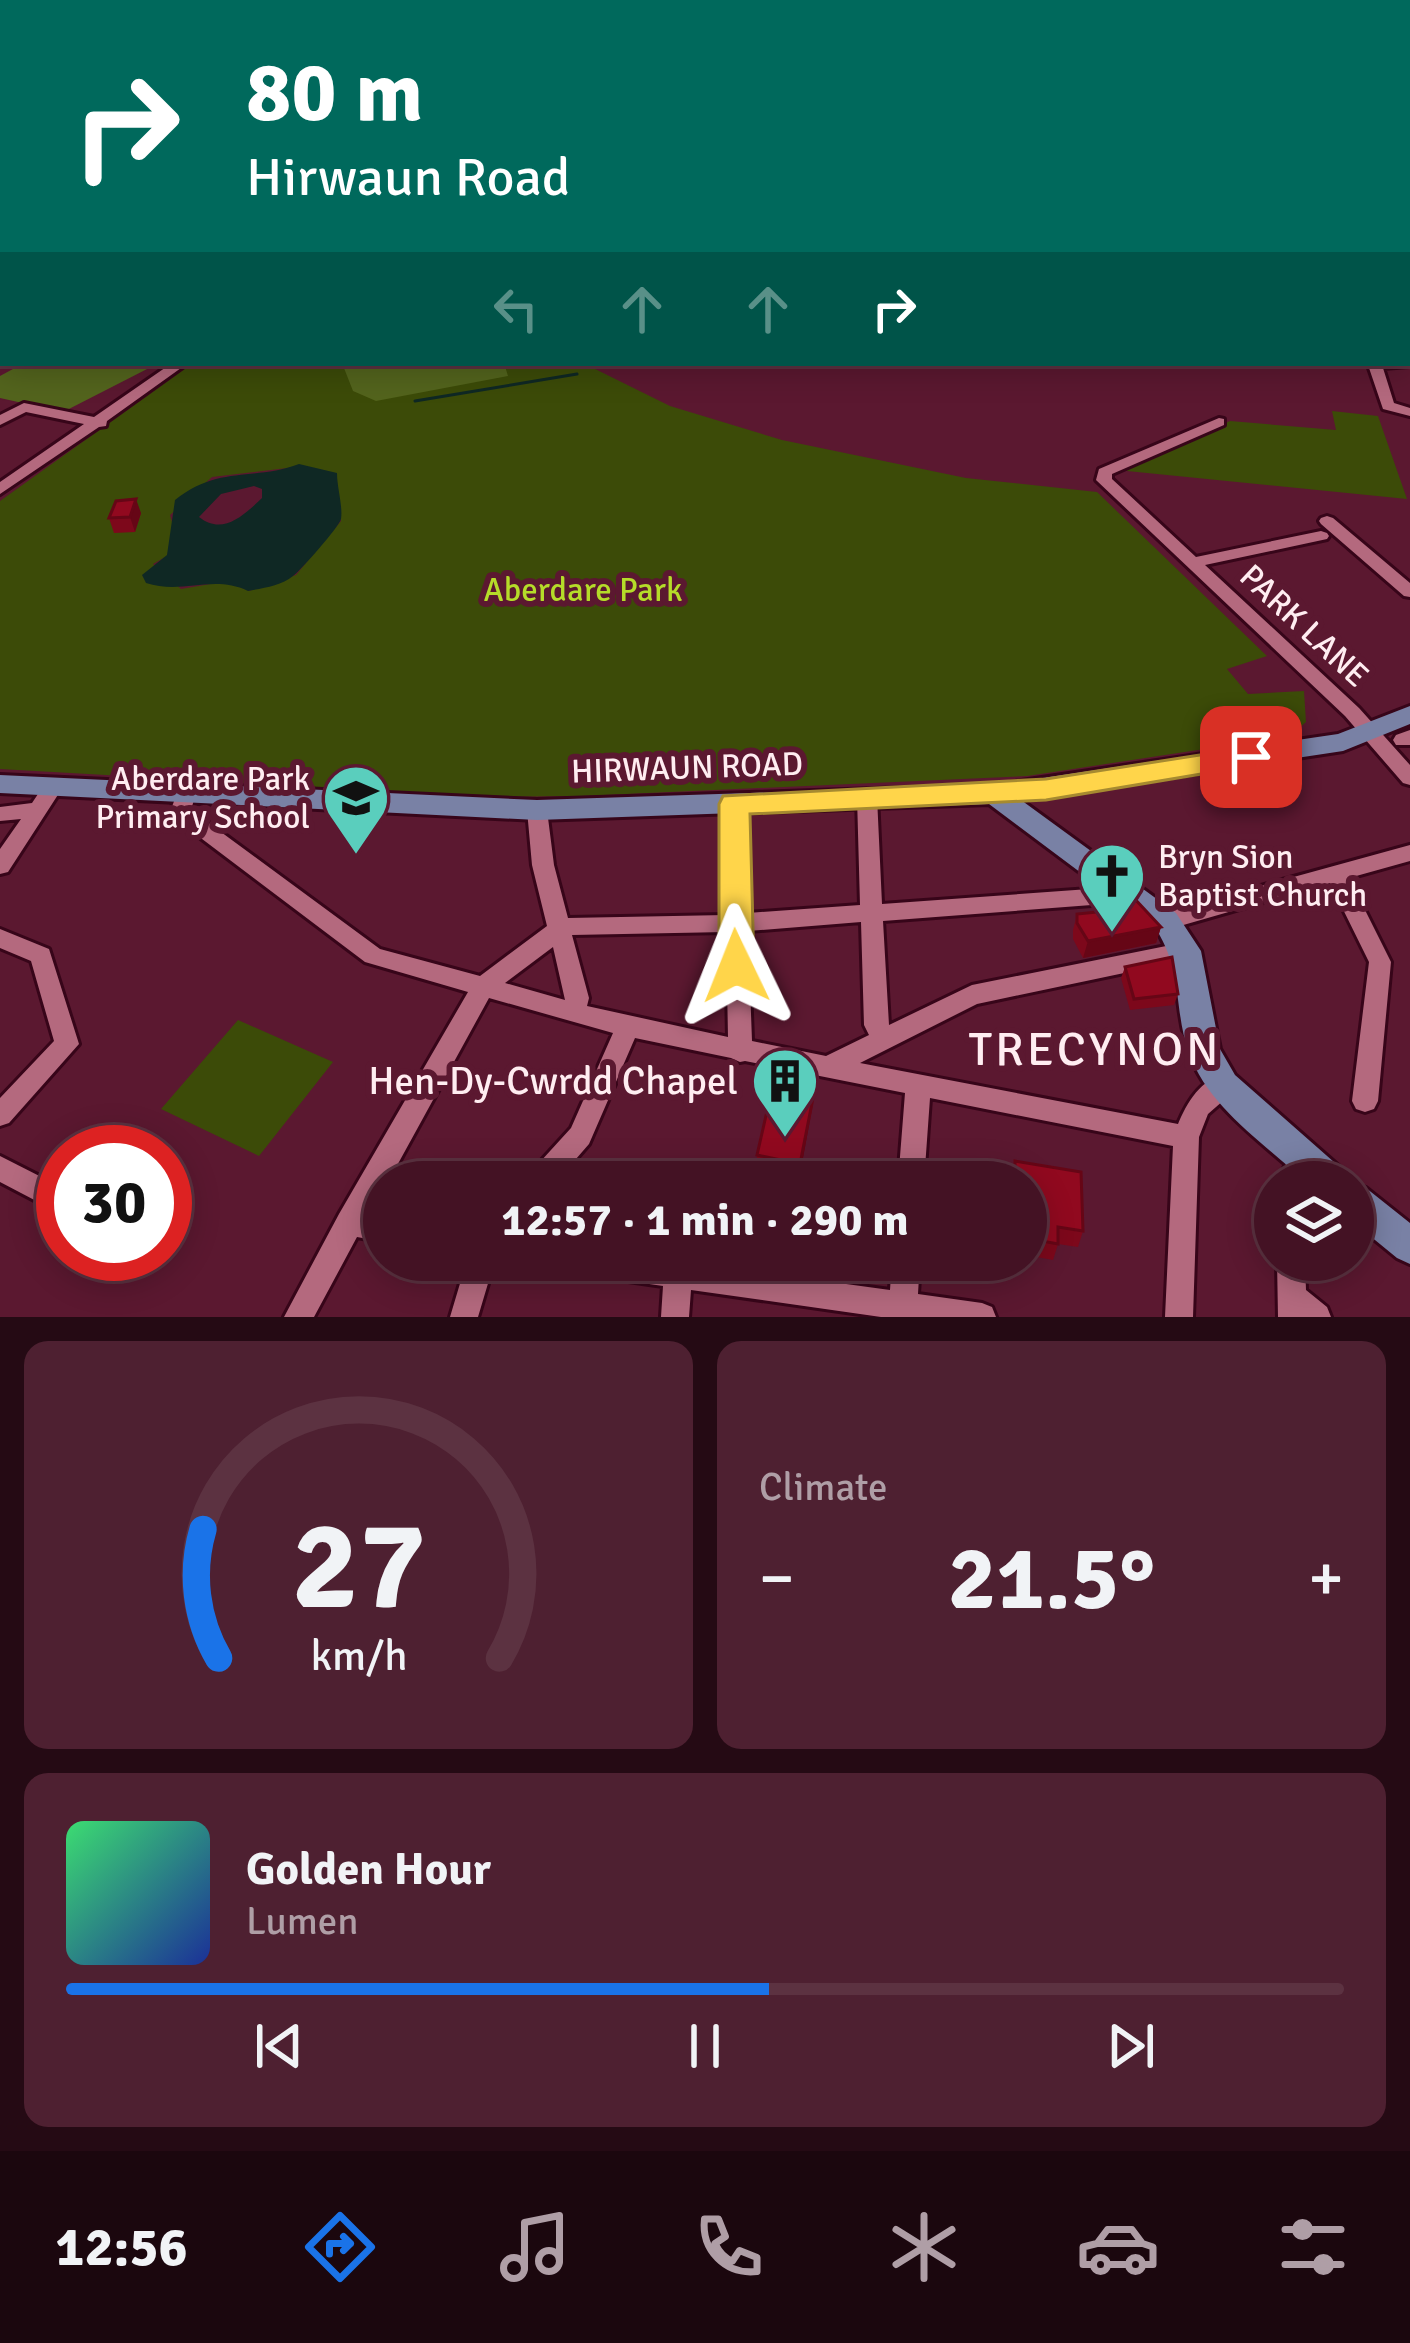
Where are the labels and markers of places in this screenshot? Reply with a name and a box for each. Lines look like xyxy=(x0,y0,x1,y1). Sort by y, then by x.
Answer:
pin xyxy=(1200,706,1302,808)
place label: Aberdare Park Primary School xyxy=(96,759,310,838)
school or university icon: Aberdare Park Primary School xyxy=(321,763,391,857)
place label: Bryn Sion Baptist Church xyxy=(1158,837,1367,916)
church icon: Bryn Sion Baptist Church xyxy=(1077,841,1147,935)
building icon: Hen-Dy-Cwrdd Chapel xyxy=(750,1046,820,1140)
place label: Hen-Dy-Cwrdd Chapel xyxy=(368,1057,738,1105)

